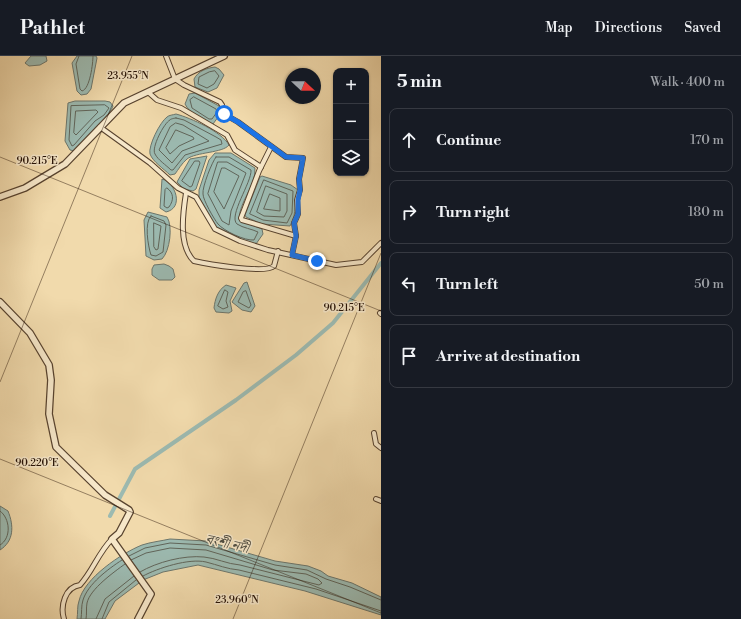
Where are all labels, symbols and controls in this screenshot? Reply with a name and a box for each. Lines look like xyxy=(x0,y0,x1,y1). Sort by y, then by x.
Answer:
text: Pathlet xyxy=(20,16,85,40)
text: Map xyxy=(545,19,573,37)
text: Directions xyxy=(595,19,662,37)
text: Saved xyxy=(684,19,721,37)
north arrow xyxy=(285,68,321,104)
map controls xyxy=(333,68,369,176)
button: + xyxy=(333,68,369,104)
text: 23.955°N xyxy=(107,70,149,82)
text: 5 min xyxy=(397,71,442,93)
text: Walk · 400 m xyxy=(650,74,725,90)
button: − xyxy=(333,104,369,140)
route start xyxy=(215,105,233,123)
icon: ahead xyxy=(398,129,420,151)
text: Continue xyxy=(436,131,501,150)
text: 170 m xyxy=(690,132,724,148)
button: layers xyxy=(333,140,369,176)
text: 90.215°E xyxy=(16,155,58,167)
icon: right xyxy=(398,201,420,223)
text: Turn right xyxy=(436,203,510,222)
text: 180 m xyxy=(688,204,724,220)
route end xyxy=(308,252,326,270)
icon: left xyxy=(398,273,420,295)
text: Turn left xyxy=(436,275,498,294)
text: 50 m xyxy=(694,276,724,292)
text: 90.215°E xyxy=(323,302,365,314)
icon: arrive xyxy=(398,345,420,367)
text: Arrive at destination xyxy=(436,347,580,366)
text: 90.220°E xyxy=(15,457,59,469)
water label: বংশী নদী xyxy=(204,530,253,558)
text: 23.960°N xyxy=(215,594,259,606)

